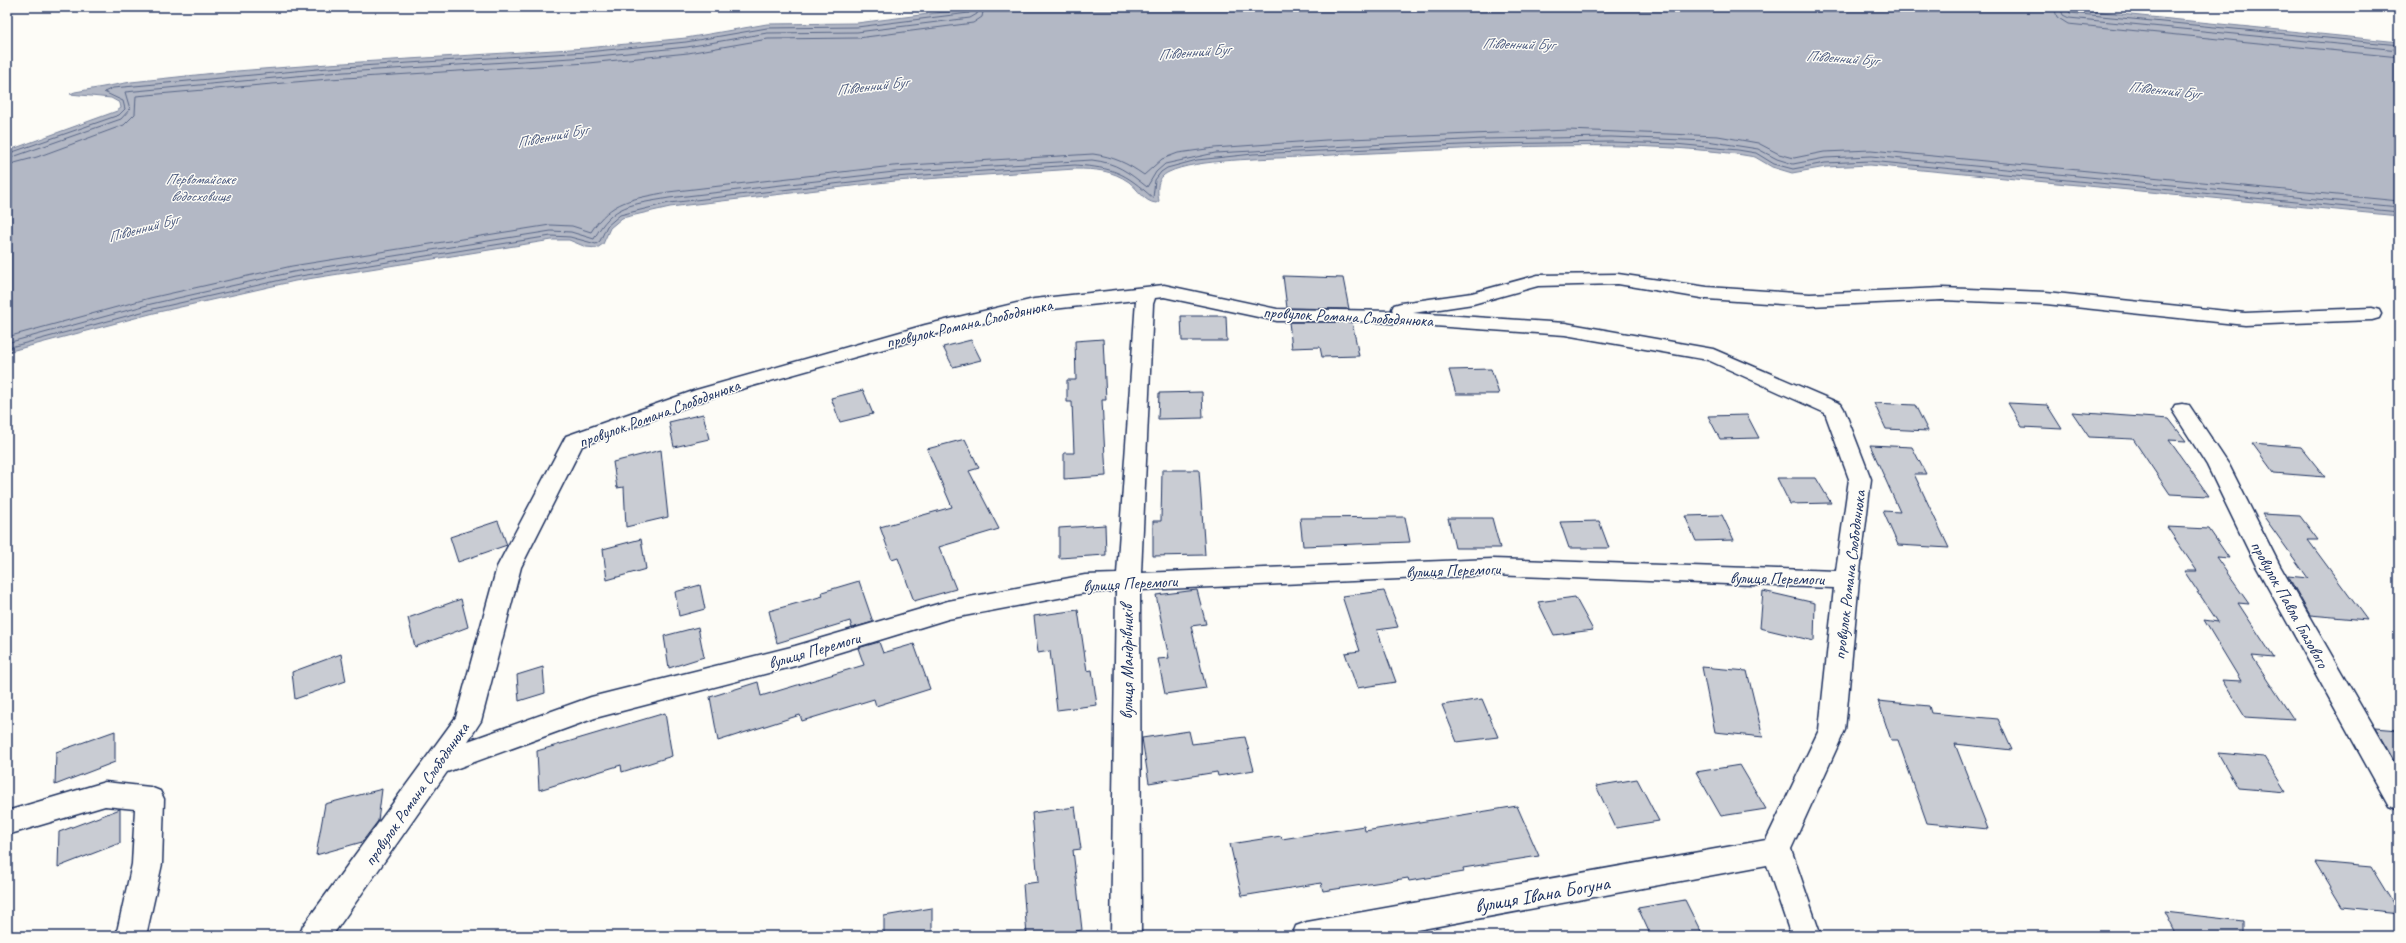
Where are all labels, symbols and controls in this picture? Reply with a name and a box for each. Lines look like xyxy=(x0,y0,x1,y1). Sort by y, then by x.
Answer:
water label: Південний Буг xyxy=(1482,34,1558,55)
water label: Південний Буг xyxy=(1157,40,1234,65)
water label: Південний Буг xyxy=(1805,47,1882,71)
water label: Південний Буг xyxy=(835,72,913,100)
water label: Південний Буг xyxy=(2127,77,2204,104)
water label: Південний Буг xyxy=(515,120,593,153)
water label: Первомайське водосховище xyxy=(165,170,237,206)
water label: Південний Буг xyxy=(106,209,184,247)
street label: провулок Романа Слободянюка xyxy=(884,294,1056,353)
street label: провулок Романа Слободянюка xyxy=(1262,302,1435,331)
street label: провулок Романа Слободянюка xyxy=(576,374,744,452)
street label: провулок Романа Слободянюка xyxy=(1829,488,1870,661)
street label: провулок Павла Глазового xyxy=(2246,537,2334,672)
street label: вулиця Перемоги xyxy=(1405,558,1502,583)
street label: вулиця Перемоги xyxy=(1730,567,1826,590)
street label: вулиця Перемоги xyxy=(1082,570,1179,596)
street label: вулиця Мандрівників xyxy=(1117,601,1138,719)
street label: вулиця Перемоги xyxy=(766,627,864,674)
street label: провулок Романа Слободянюка xyxy=(359,718,474,870)
street label: вулиця Івана Богуна xyxy=(1473,870,1613,919)

